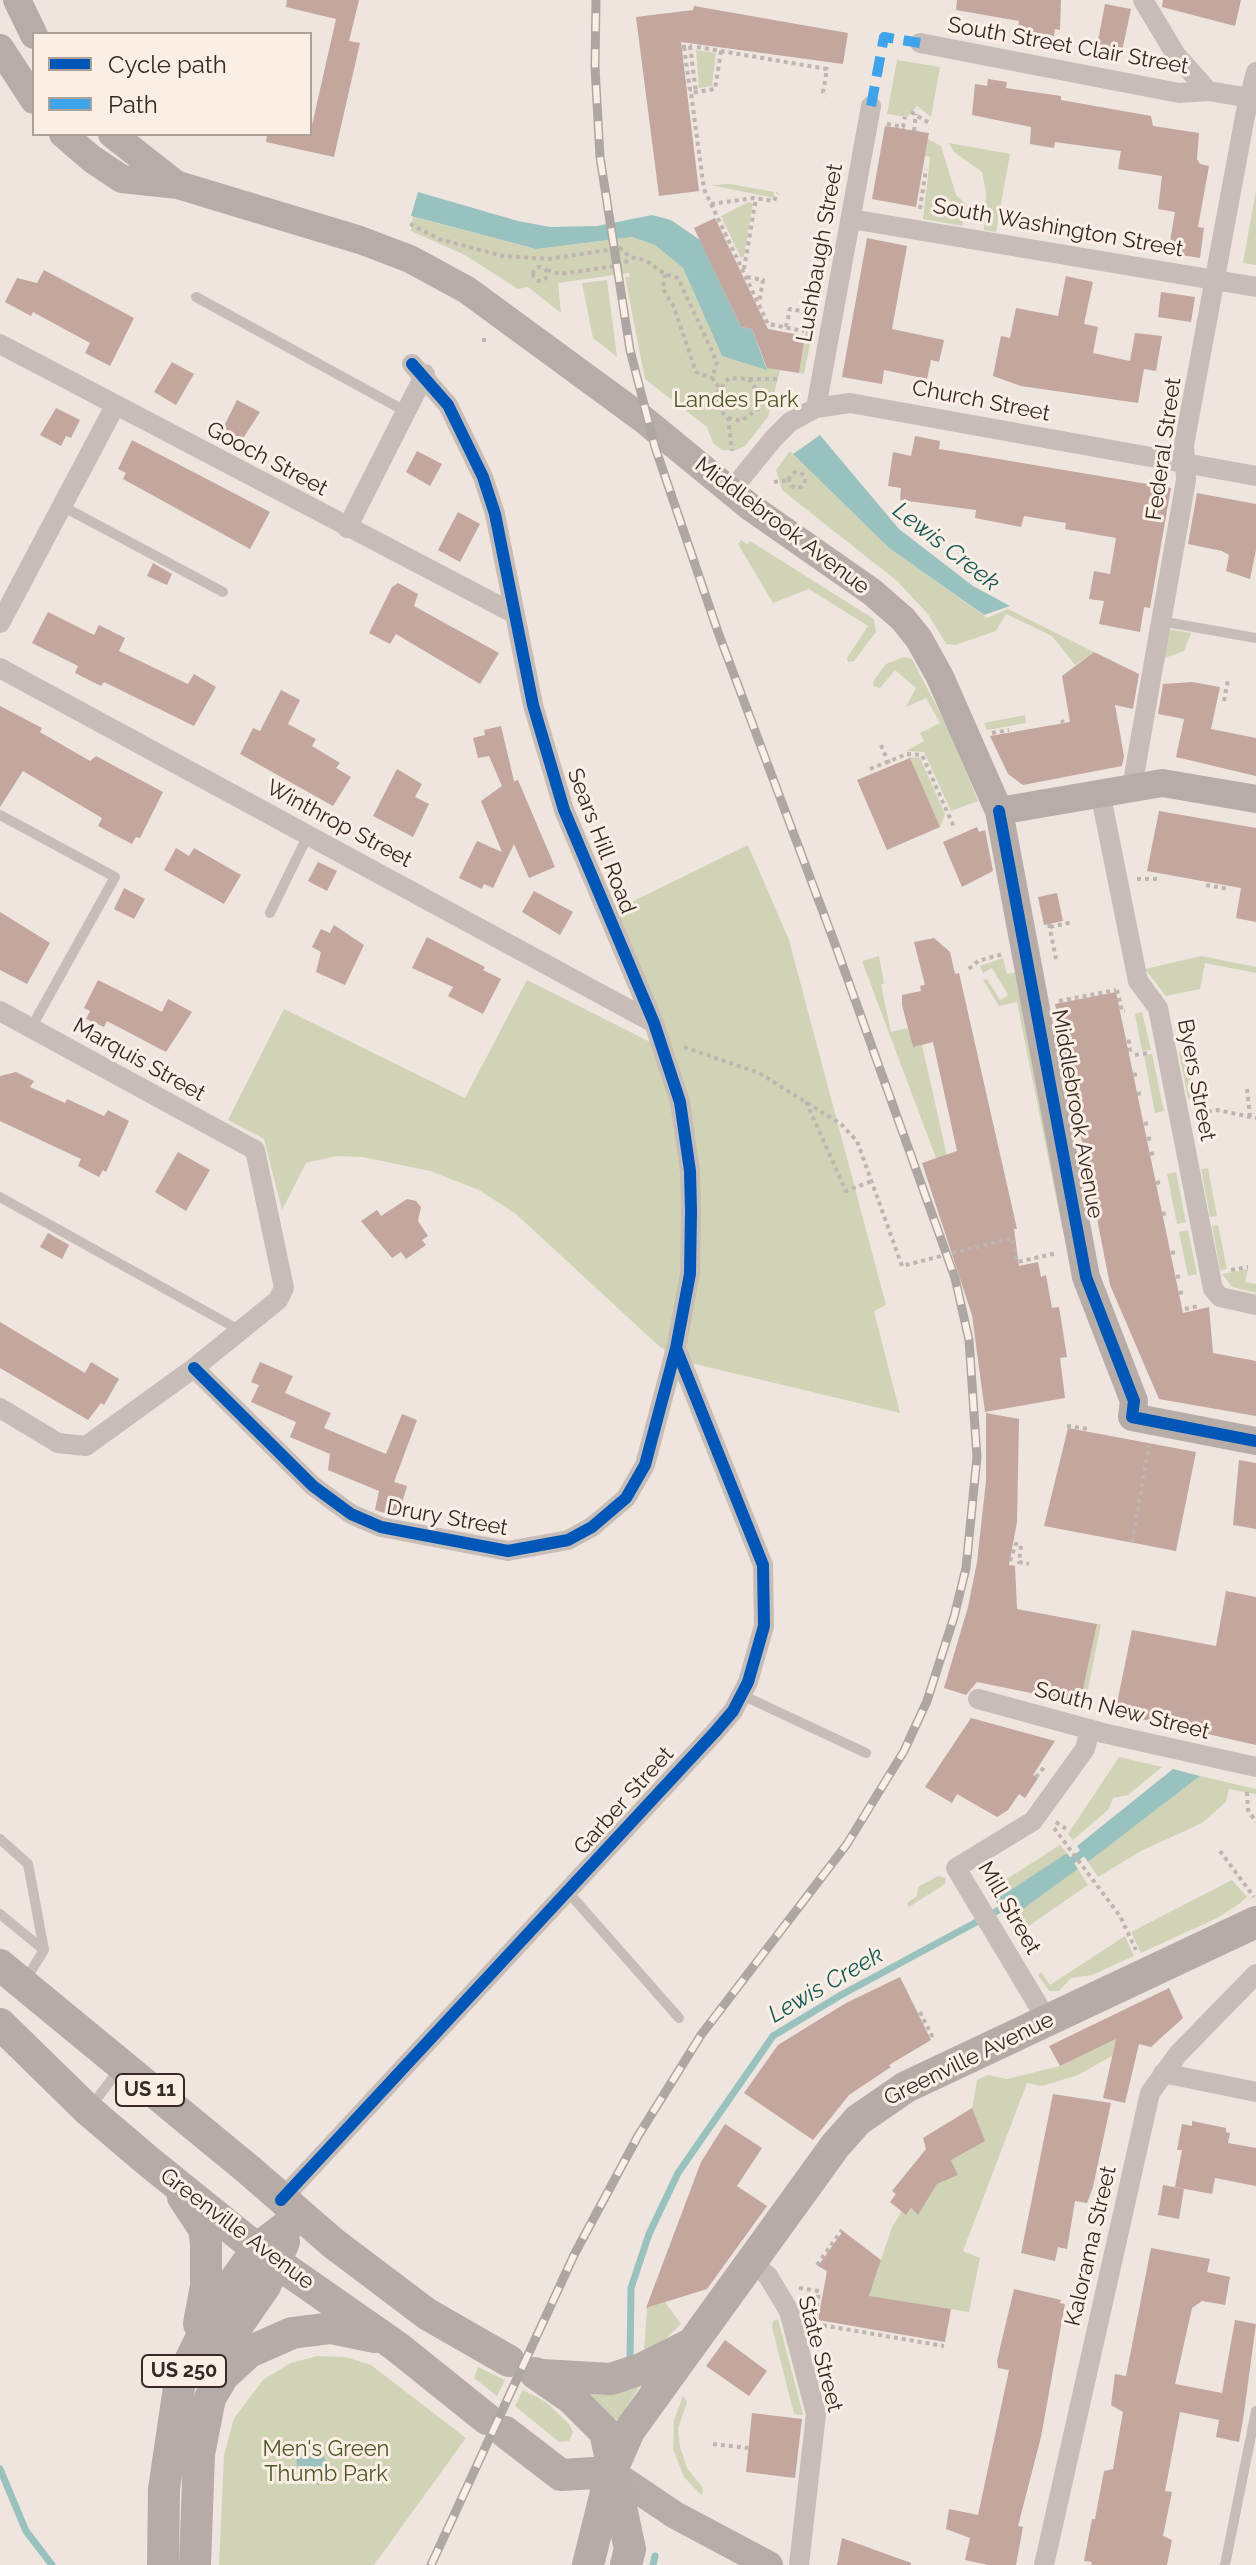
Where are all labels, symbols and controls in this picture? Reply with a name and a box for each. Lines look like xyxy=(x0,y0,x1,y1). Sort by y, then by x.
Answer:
street label: South Street Clair Street xyxy=(946,12,1190,80)
legend xyxy=(32,32,312,136)
text: Cycle path xyxy=(108,50,227,79)
text: Path xyxy=(108,90,158,119)
street label: Lushbaugh Street xyxy=(791,162,849,344)
street label: South Washington Street xyxy=(931,193,1185,263)
street label: Church Street xyxy=(910,375,1052,427)
street label: Federal Street xyxy=(1141,376,1187,522)
park label: Landes Park xyxy=(673,387,799,413)
street label: Gooch Street xyxy=(202,416,332,502)
street label: Middlebrook Avenue xyxy=(689,452,875,600)
water label: Lewis Creek xyxy=(887,496,1005,598)
street label: Sears Hill Road xyxy=(561,765,641,917)
street label: Winthrop Street xyxy=(262,774,416,874)
street label: Middlebrook Avenue xyxy=(1046,1007,1108,1221)
street label: Marquis Street xyxy=(68,1013,210,1107)
street label: Byers Street xyxy=(1171,1017,1221,1143)
street label: Drury Street xyxy=(384,1494,510,1542)
street label: South New Street xyxy=(1032,1677,1212,1745)
street label: Garber Street xyxy=(569,1742,679,1860)
street label: Mill Street xyxy=(972,1857,1046,1959)
water label: Lewis Creek xyxy=(763,1941,889,2029)
street label: Greenville Avenue xyxy=(880,2006,1058,2112)
road number: US 11 xyxy=(116,2074,184,2106)
street label: Greenville Avenue xyxy=(155,2163,319,2295)
street label: Kalorama Street xyxy=(1060,2163,1122,2329)
street label: State Street xyxy=(792,2293,848,2415)
road number: US 250 xyxy=(142,2355,226,2387)
park label: Men's Green Thumb Park xyxy=(263,2436,389,2488)

